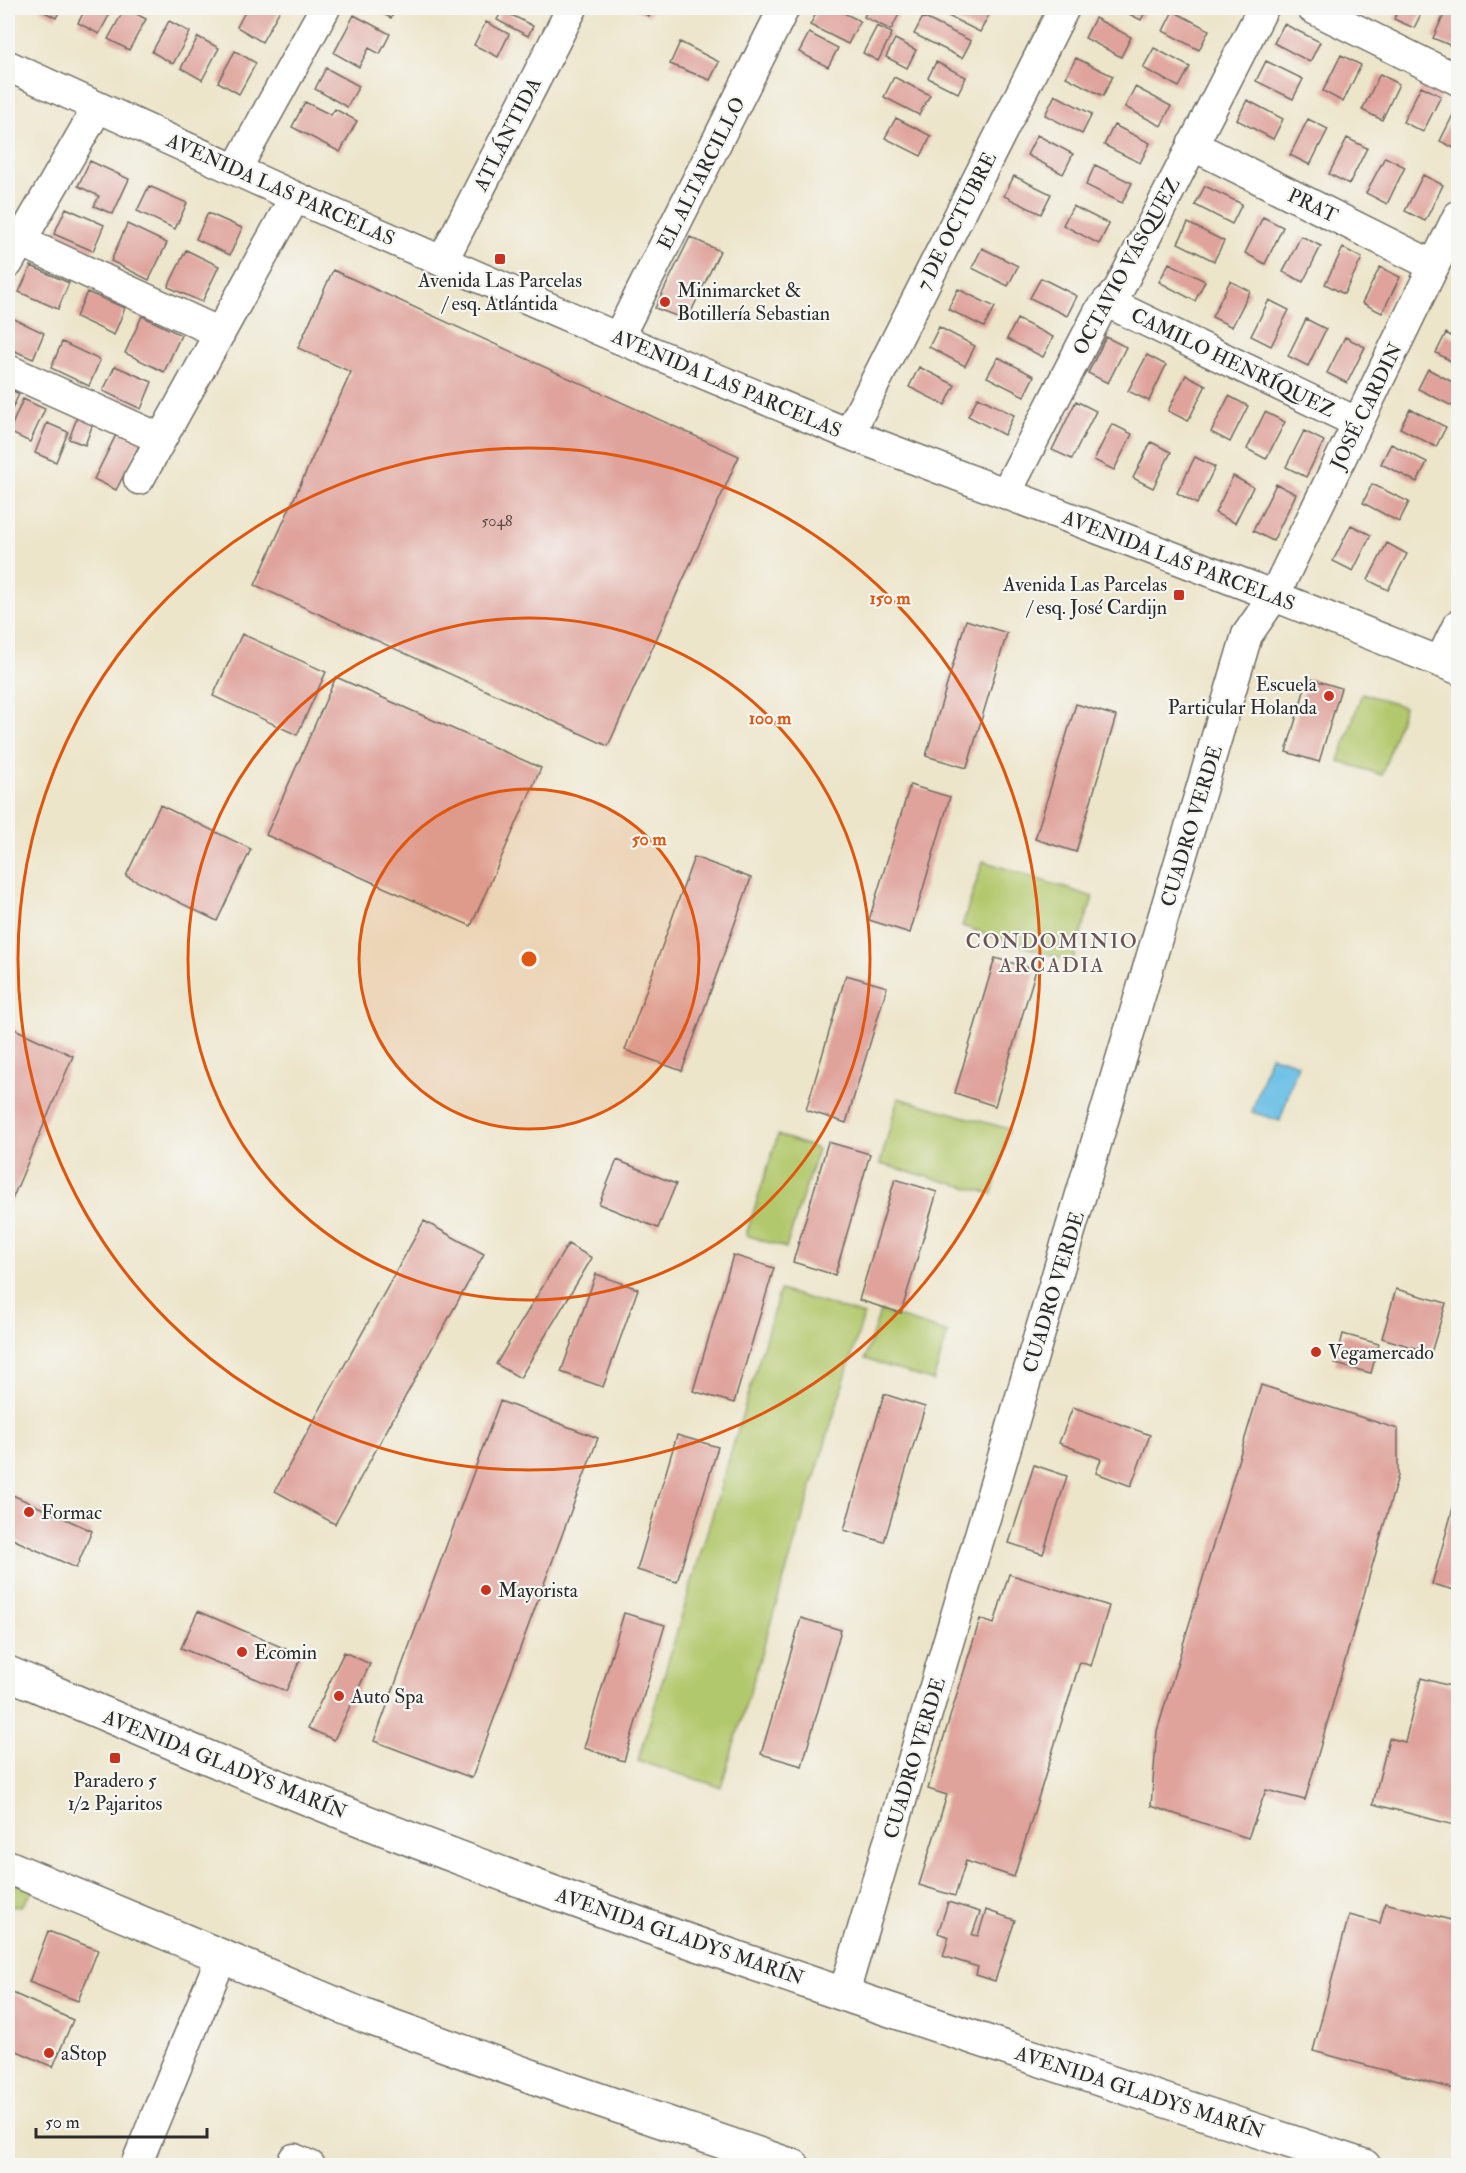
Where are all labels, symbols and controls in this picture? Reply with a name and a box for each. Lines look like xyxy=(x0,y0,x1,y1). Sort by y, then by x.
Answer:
street label: ATLÁNTIDA xyxy=(467,73,547,196)
street label: EL ALTARCILLO xyxy=(652,93,751,254)
street label: AVENIDA LAS PARCELAS xyxy=(162,127,399,251)
street label: 7 DE OCTUBRE xyxy=(911,148,1002,295)
street label: OCTAVIO VÁSQUEZ xyxy=(1066,173,1186,359)
street label: PRAT xyxy=(1284,183,1342,228)
marker: Avenida Las Parcelas / esq. Atlántida xyxy=(493,252,507,266)
place label: Avenida Las Parcelas / esq. Atlántida xyxy=(417,268,582,316)
place label: Minimarcket & Botillería Sebastian xyxy=(677,278,830,326)
marker: Minimarcket & Botillería Sebastian xyxy=(658,295,672,309)
street label: CAMILO HENRÍQUEZ xyxy=(1127,301,1339,423)
street label: AVENIDA LAS PARCELAS xyxy=(607,323,846,443)
street label: JOSÉ CARDIN xyxy=(1324,338,1408,475)
street label: AVENIDA LAS PARCELAS xyxy=(1058,504,1299,616)
house number: 5048 xyxy=(481,511,513,531)
place label: Avenida Las Parcelas / esq. José Cardijn xyxy=(1002,572,1167,620)
text: 150 m xyxy=(869,587,912,610)
marker: Avenida Las Parcelas / esq. José Cardijn xyxy=(1172,588,1186,602)
place label: Escuela Particular Holanda xyxy=(1168,672,1318,720)
marker: Escuela Particular Holanda xyxy=(1322,689,1336,703)
text: 100 m xyxy=(749,707,792,730)
street label: CUADRO VERDE xyxy=(1155,742,1228,910)
text: 50 m xyxy=(632,828,667,851)
district label: CONDOMINIO ARCADIA xyxy=(966,928,1138,979)
centre of rings xyxy=(519,949,539,969)
street label: CUADRO VERDE xyxy=(1017,1208,1090,1376)
place label: Vegamercado xyxy=(1328,1340,1434,1365)
marker: Vegamercado xyxy=(1309,1345,1323,1359)
place label: Formac xyxy=(41,1500,102,1525)
marker: Formac xyxy=(22,1505,36,1519)
place label: Mayorista xyxy=(498,1578,579,1603)
marker: Mayorista xyxy=(479,1583,493,1597)
place label: Ecomin xyxy=(254,1640,317,1665)
marker: Ecomin xyxy=(235,1645,249,1659)
street label: CUADRO VERDE xyxy=(878,1674,951,1842)
place label: Auto Spa xyxy=(350,1684,424,1710)
marker: Auto Spa xyxy=(332,1689,346,1703)
street label: AVENIDA GLADYS MARÍN xyxy=(98,1703,351,1825)
marker: Paradero 5 1/2 Pajaritos xyxy=(108,1751,122,1765)
place label: Paradero 5 1/2 Pajaritos xyxy=(68,1768,162,1816)
street label: AVENIDA GLADYS MARÍN xyxy=(552,1881,807,1991)
street label: AVENIDA GLADYS MARÍN xyxy=(1011,2039,1268,2145)
place label: aStop xyxy=(61,2041,107,2067)
marker: aStop xyxy=(42,2046,56,2060)
scale bar xyxy=(36,2101,207,2139)
text: 50 m xyxy=(45,2111,80,2134)

